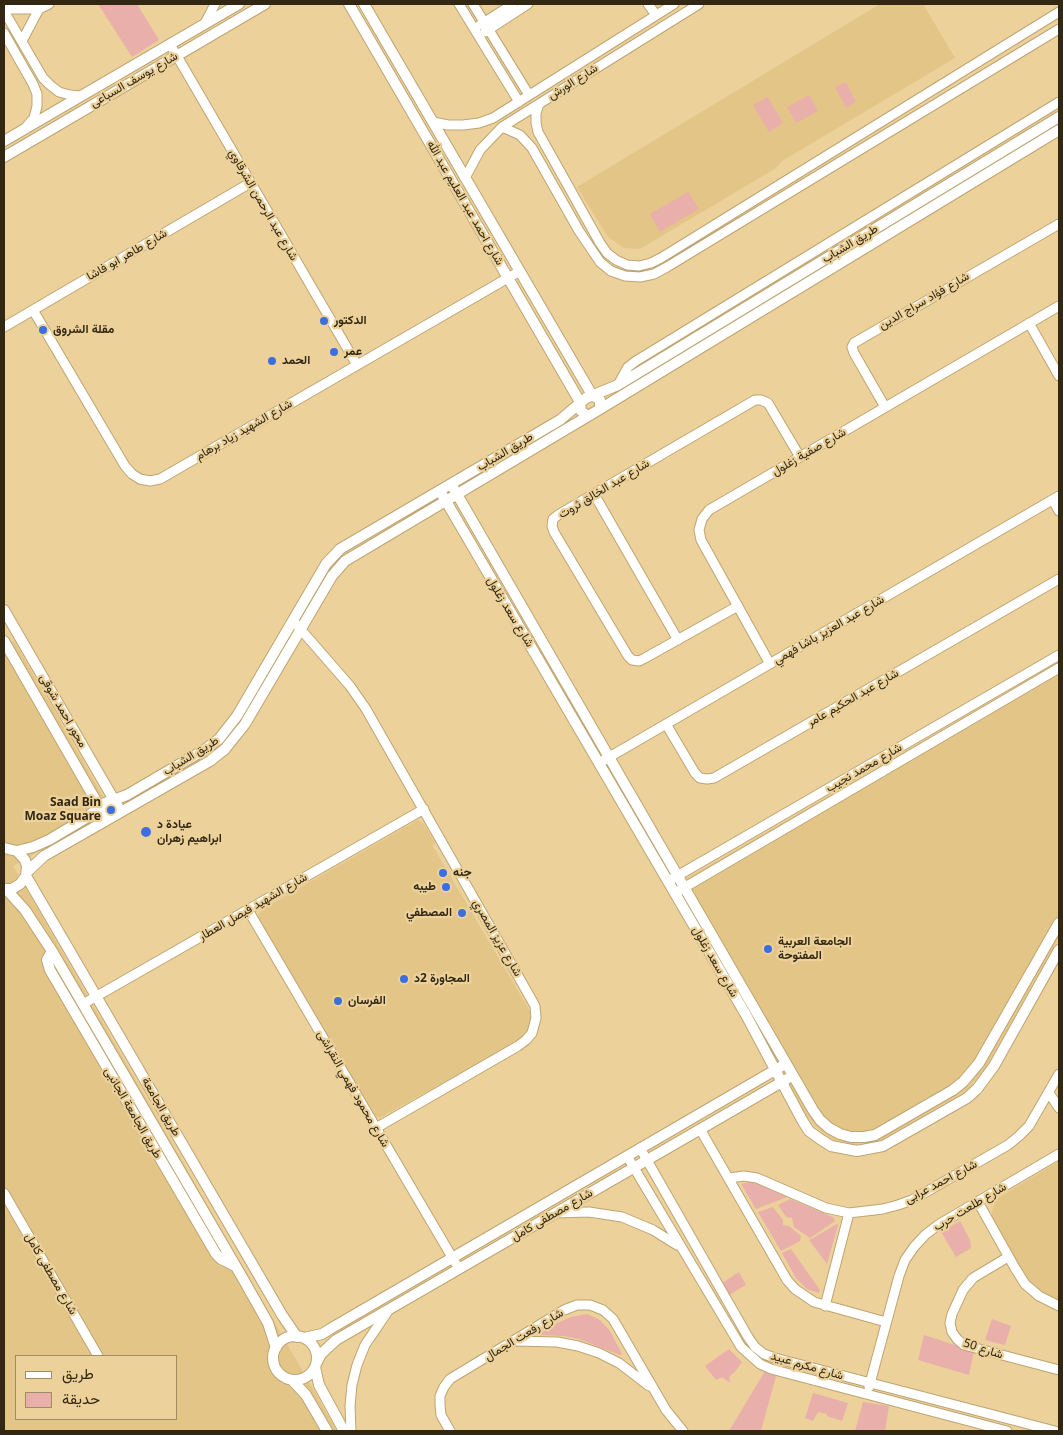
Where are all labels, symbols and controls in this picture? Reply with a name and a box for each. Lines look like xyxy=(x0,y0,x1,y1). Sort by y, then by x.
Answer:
street label: شارع يوسف السباعى xyxy=(88,49,180,111)
street label: شارع الورش xyxy=(545,61,601,103)
street label: شارع احمد عبد العليم عبد الله xyxy=(423,138,507,268)
street label: شارع عبد الرحمن الشرقاوي xyxy=(225,147,301,263)
street label: طريق الشباب xyxy=(819,222,881,266)
street label: شارع طاهر ابو فاشا xyxy=(84,226,170,284)
street label: شارع فؤاد سراج الدين xyxy=(876,269,972,333)
place label: الدكتور xyxy=(334,314,367,328)
marker: الدكتور xyxy=(318,315,330,327)
place label: مقلة الشروق xyxy=(53,323,114,337)
marker: مقلة الشروق xyxy=(37,324,49,336)
place label: عمر xyxy=(344,345,362,359)
marker: عمر xyxy=(328,346,340,358)
place label: الحمد xyxy=(282,354,310,368)
marker: الحمد xyxy=(266,355,278,367)
street label: شارع الشهيد زياد برهام xyxy=(193,396,295,464)
street label: شارع صفية زغلول xyxy=(769,425,849,479)
street label: طريق الشباب xyxy=(474,430,536,474)
street label: شارع عبد الخالق ثروت xyxy=(556,456,652,522)
street label: شارع سعد زغلول xyxy=(483,574,537,650)
street label: شارع عبد العزيز باشا فهمي xyxy=(771,592,887,668)
street label: شارع عبد الحكيم عامر xyxy=(805,666,901,730)
street label: محور احمد شوقى xyxy=(36,672,90,750)
street label: طريق الشباب xyxy=(161,733,221,779)
street label: شارع محمد نجيب xyxy=(823,740,905,796)
place label: Saad Bin Moaz Square xyxy=(24,796,101,824)
marker: Saad Bin Moaz Square xyxy=(105,804,117,816)
place label: عيادة د ابراهيم زهران xyxy=(157,818,222,846)
marker: عيادة د ابراهيم زهران xyxy=(139,825,153,839)
place label: جنه xyxy=(453,866,472,880)
marker: جنه xyxy=(437,867,449,879)
street label: شارع الشهيد فيصل العطار xyxy=(196,870,310,944)
place label: طيبه xyxy=(413,880,436,894)
marker: طيبه xyxy=(440,881,452,893)
street label: شارع عزيز المصري xyxy=(469,897,525,979)
place label: المصطفي xyxy=(406,906,452,920)
marker: المصطفي xyxy=(456,907,468,919)
street label: شارع سعد زغلول xyxy=(689,924,741,1000)
place label: الجامعة العربية المفتوحة xyxy=(778,935,852,963)
marker: الجامعة العربية المفتوحة xyxy=(762,943,774,955)
place label: المجاورة 2د xyxy=(414,972,470,986)
marker: المجاورة 2د xyxy=(398,973,410,985)
place label: الفرسان xyxy=(348,994,386,1008)
marker: الفرسان xyxy=(332,995,344,1007)
street label: شارع محمود فهمي النقراشى xyxy=(314,1028,392,1150)
street label: طريق الجامعة الجانبى xyxy=(101,1065,165,1161)
street label: طريق الجامعة xyxy=(138,1075,184,1139)
street label: شارع احمد عرابى xyxy=(902,1157,980,1207)
street label: شارع طلعت حرب xyxy=(931,1180,1009,1234)
street label: شارع مصطفى كامل xyxy=(509,1186,595,1244)
street label: شارع مصطفى كامل xyxy=(22,1231,80,1317)
street label: شارع رفعت الجمال xyxy=(482,1306,566,1364)
street label: شارع 50 xyxy=(961,1336,1005,1362)
street label: شارع مكرم عبيد xyxy=(769,1349,845,1383)
legend xyxy=(15,1355,178,1420)
text: طريق xyxy=(62,1363,94,1383)
text: حديقة xyxy=(62,1388,100,1408)

